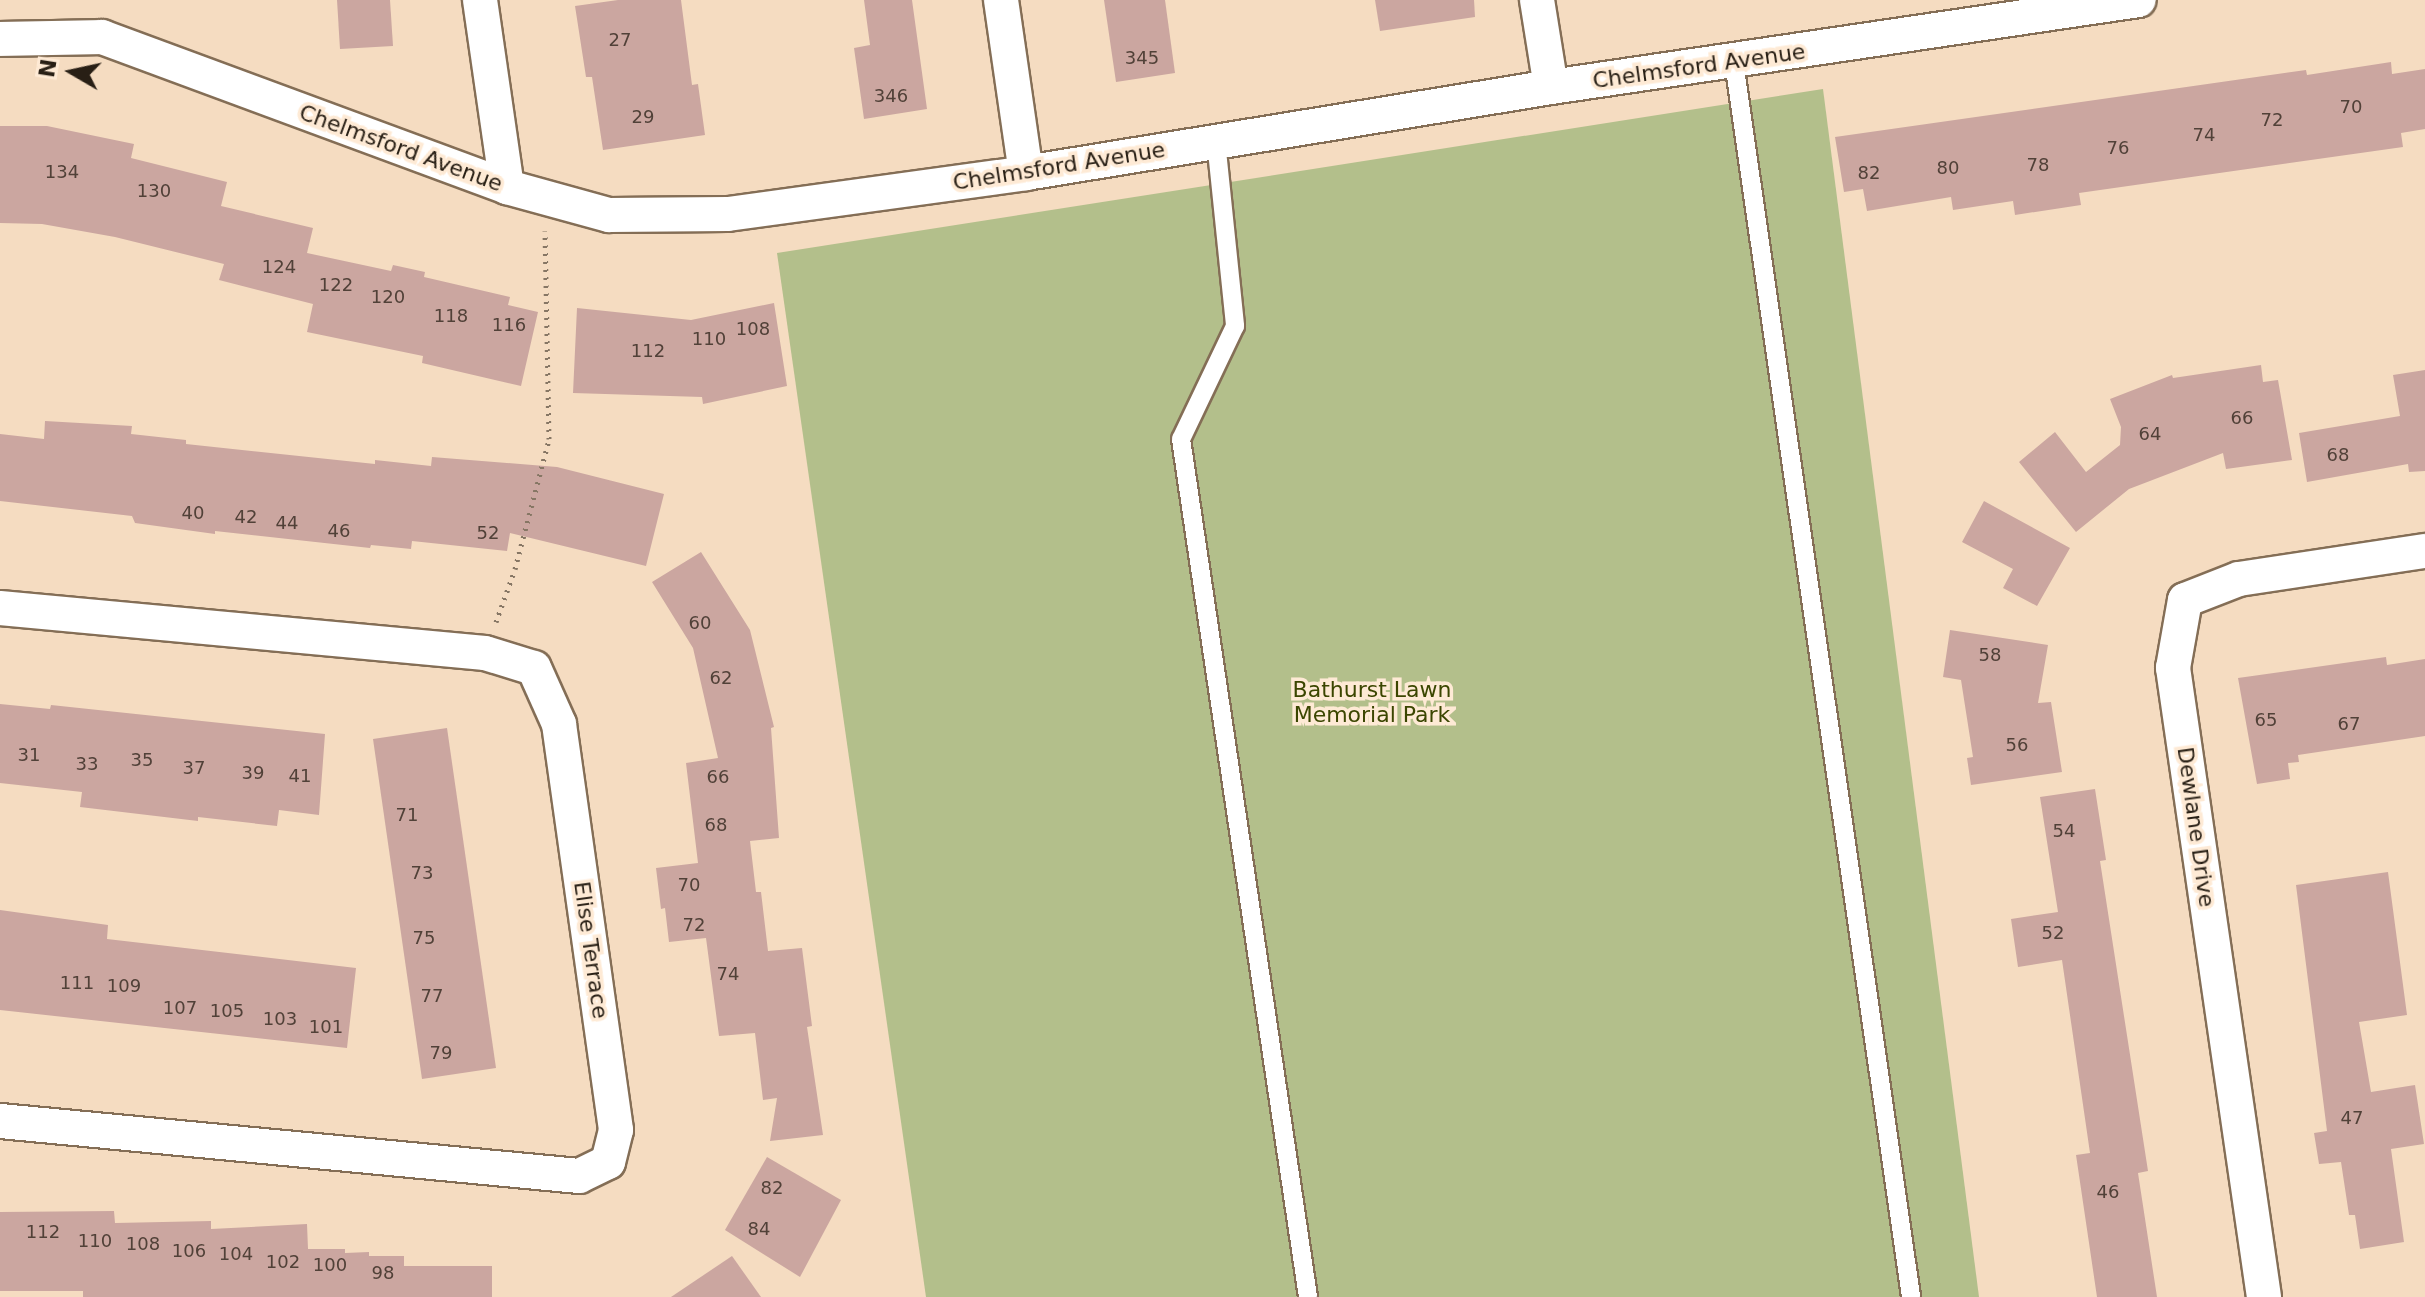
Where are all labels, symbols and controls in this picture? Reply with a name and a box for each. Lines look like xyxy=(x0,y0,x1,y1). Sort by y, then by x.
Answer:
house number: 27 xyxy=(609,29,631,51)
north arrow xyxy=(32,32,112,112)
street label: Chelmsford Avenue xyxy=(1591,38,1807,94)
house number: 345 xyxy=(1125,47,1159,69)
text: N xyxy=(34,57,62,79)
house number: 346 xyxy=(874,85,908,107)
house number: 70 xyxy=(2340,96,2362,118)
street label: Chelmsford Avenue xyxy=(296,99,506,197)
house number: 29 xyxy=(632,106,654,128)
house number: 72 xyxy=(2261,109,2283,131)
house number: 74 xyxy=(2193,124,2215,146)
street label: Chelmsford Avenue xyxy=(951,136,1167,196)
house number: 76 xyxy=(2107,137,2129,159)
house number: 78 xyxy=(2027,154,2049,176)
house number: 80 xyxy=(1937,157,1959,179)
house number: 134 xyxy=(45,161,79,183)
house number: 82 xyxy=(1858,162,1880,184)
house number: 130 xyxy=(137,180,171,202)
house number: 124 xyxy=(262,256,296,278)
house number: 122 xyxy=(319,274,353,296)
house number: 120 xyxy=(371,286,405,308)
house number: 118 xyxy=(434,305,468,327)
house number: 116 xyxy=(492,314,526,336)
house number: 108 xyxy=(736,318,770,340)
house number: 110 xyxy=(692,328,726,350)
house number: 112 xyxy=(631,340,665,362)
house number: 66 xyxy=(2231,407,2253,429)
house number: 64 xyxy=(2139,423,2161,445)
house number: 68 xyxy=(2327,444,2349,466)
house number: 40 xyxy=(182,502,204,524)
house number: 42 xyxy=(235,506,257,528)
house number: 44 xyxy=(276,512,298,534)
house number: 46 xyxy=(328,520,350,542)
house number: 52 xyxy=(477,522,499,544)
house number: 60 xyxy=(689,612,711,634)
house number: 58 xyxy=(1979,644,2001,666)
house number: 62 xyxy=(710,667,732,689)
park label: Bathurst Lawn Memorial Park xyxy=(1293,676,1451,728)
house number: 65 xyxy=(2255,709,2277,731)
house number: 67 xyxy=(2338,713,2360,735)
house number: 56 xyxy=(2006,734,2028,756)
house number: 31 xyxy=(18,744,40,766)
street label: Dewlane Drive xyxy=(2172,745,2220,909)
house number: 35 xyxy=(131,749,153,771)
house number: 33 xyxy=(76,753,98,775)
house number: 37 xyxy=(183,757,205,779)
house number: 39 xyxy=(242,762,264,784)
house number: 41 xyxy=(289,765,311,787)
house number: 66 xyxy=(707,766,729,788)
house number: 71 xyxy=(396,804,418,826)
house number: 68 xyxy=(705,814,727,836)
house number: 54 xyxy=(2053,820,2075,842)
house number: 73 xyxy=(411,862,433,884)
house number: 70 xyxy=(678,874,700,896)
street label: Elise Terrace xyxy=(568,880,614,1020)
house number: 72 xyxy=(683,914,705,936)
house number: 52 xyxy=(2042,922,2064,944)
house number: 75 xyxy=(413,927,435,949)
house number: 74 xyxy=(717,963,739,985)
house number: 111 xyxy=(60,972,94,994)
house number: 109 xyxy=(107,975,141,997)
house number: 77 xyxy=(421,985,443,1007)
house number: 107 xyxy=(163,997,197,1019)
house number: 105 xyxy=(210,1000,244,1022)
house number: 103 xyxy=(263,1008,297,1030)
house number: 101 xyxy=(309,1016,343,1038)
house number: 79 xyxy=(430,1042,452,1064)
house number: 47 xyxy=(2341,1107,2363,1129)
house number: 82 xyxy=(761,1177,783,1199)
house number: 46 xyxy=(2097,1181,2119,1203)
house number: 84 xyxy=(748,1218,770,1240)
house number: 112 xyxy=(26,1221,60,1243)
house number: 110 xyxy=(78,1230,112,1252)
house number: 108 xyxy=(126,1233,160,1255)
house number: 106 xyxy=(172,1240,206,1262)
house number: 104 xyxy=(219,1243,253,1265)
house number: 102 xyxy=(266,1251,300,1273)
house number: 100 xyxy=(313,1254,347,1276)
house number: 98 xyxy=(372,1262,394,1284)

